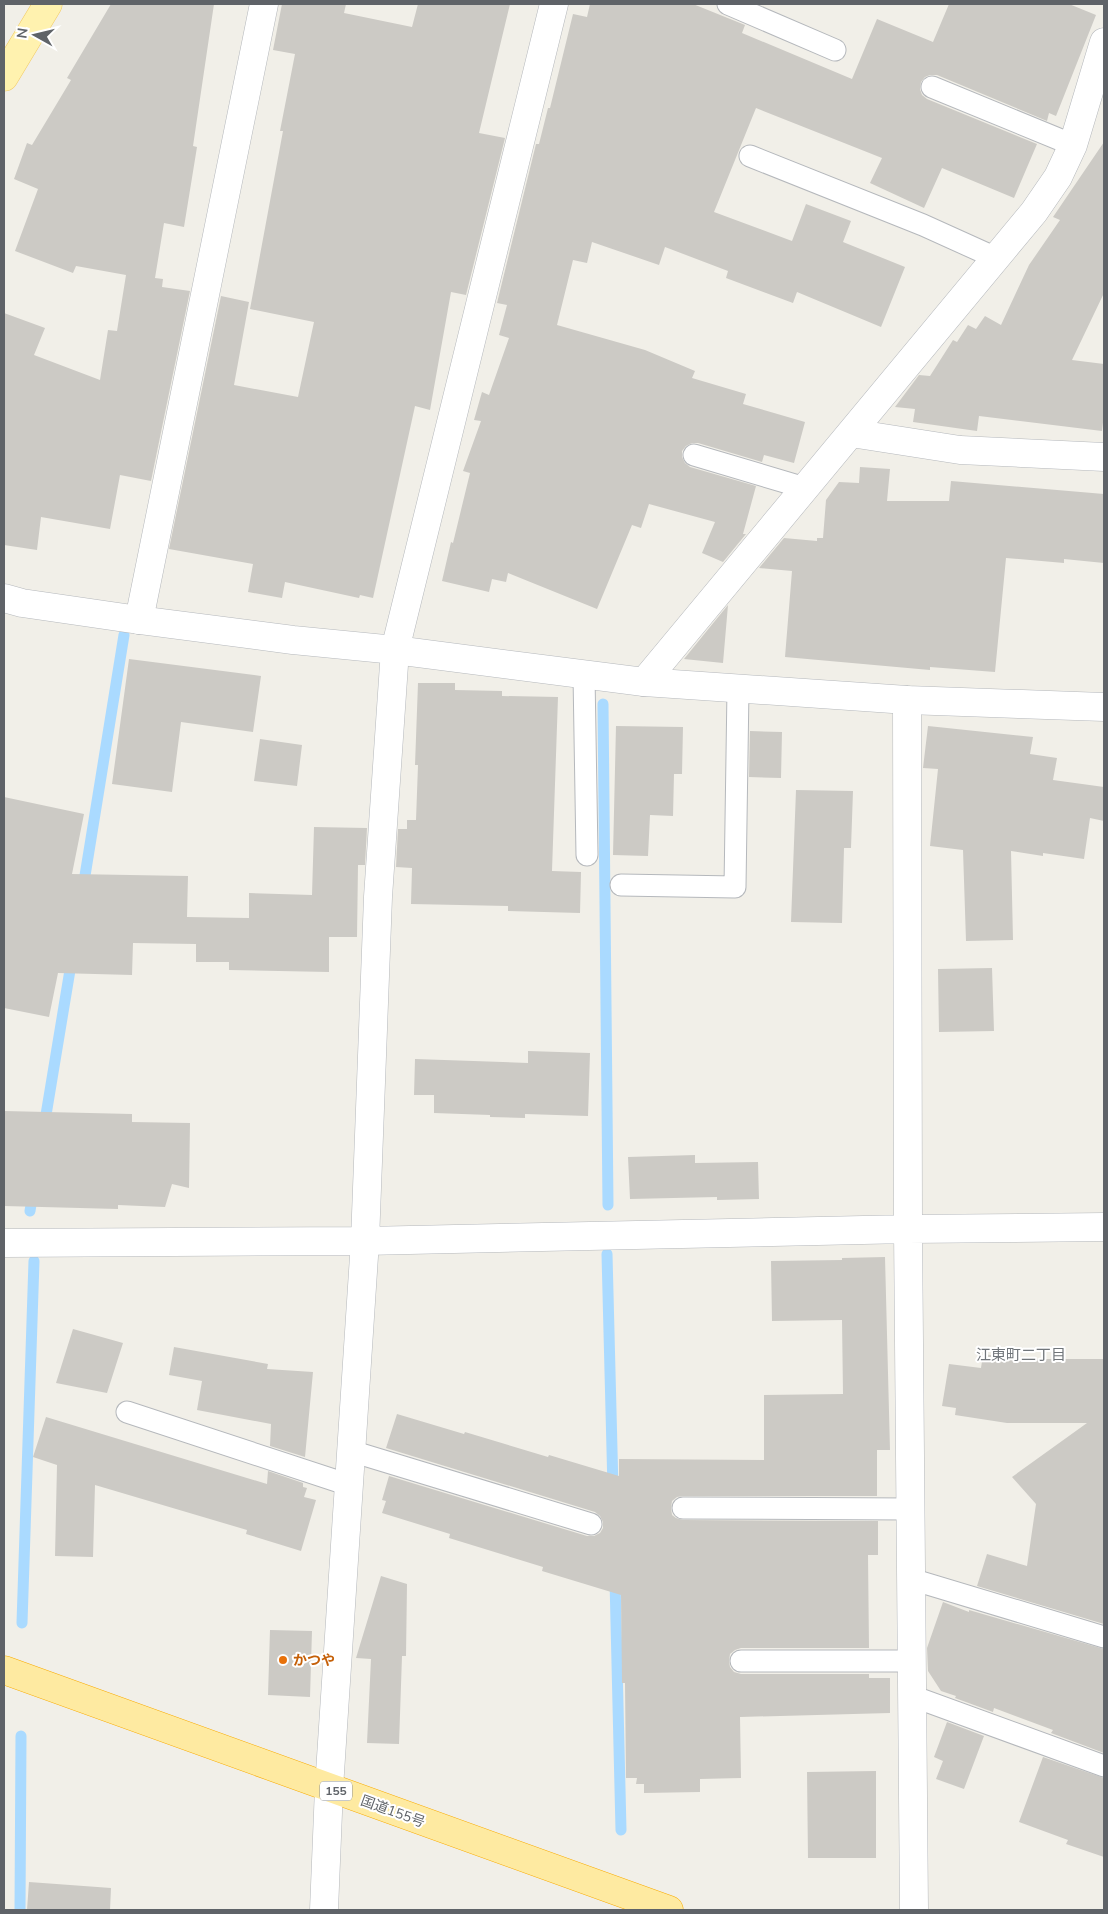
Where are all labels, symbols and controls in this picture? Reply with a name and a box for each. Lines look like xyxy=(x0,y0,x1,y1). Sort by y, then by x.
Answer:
north arrow xyxy=(10,10,60,60)
text: N xyxy=(12,27,33,40)
district label: 江東町二丁目 xyxy=(976,1345,1066,1365)
place label: かつや xyxy=(293,1651,335,1670)
marker: かつや xyxy=(277,1654,289,1666)
road number: 155 xyxy=(320,1782,352,1800)
street label: 国道155号 xyxy=(358,1791,428,1832)

